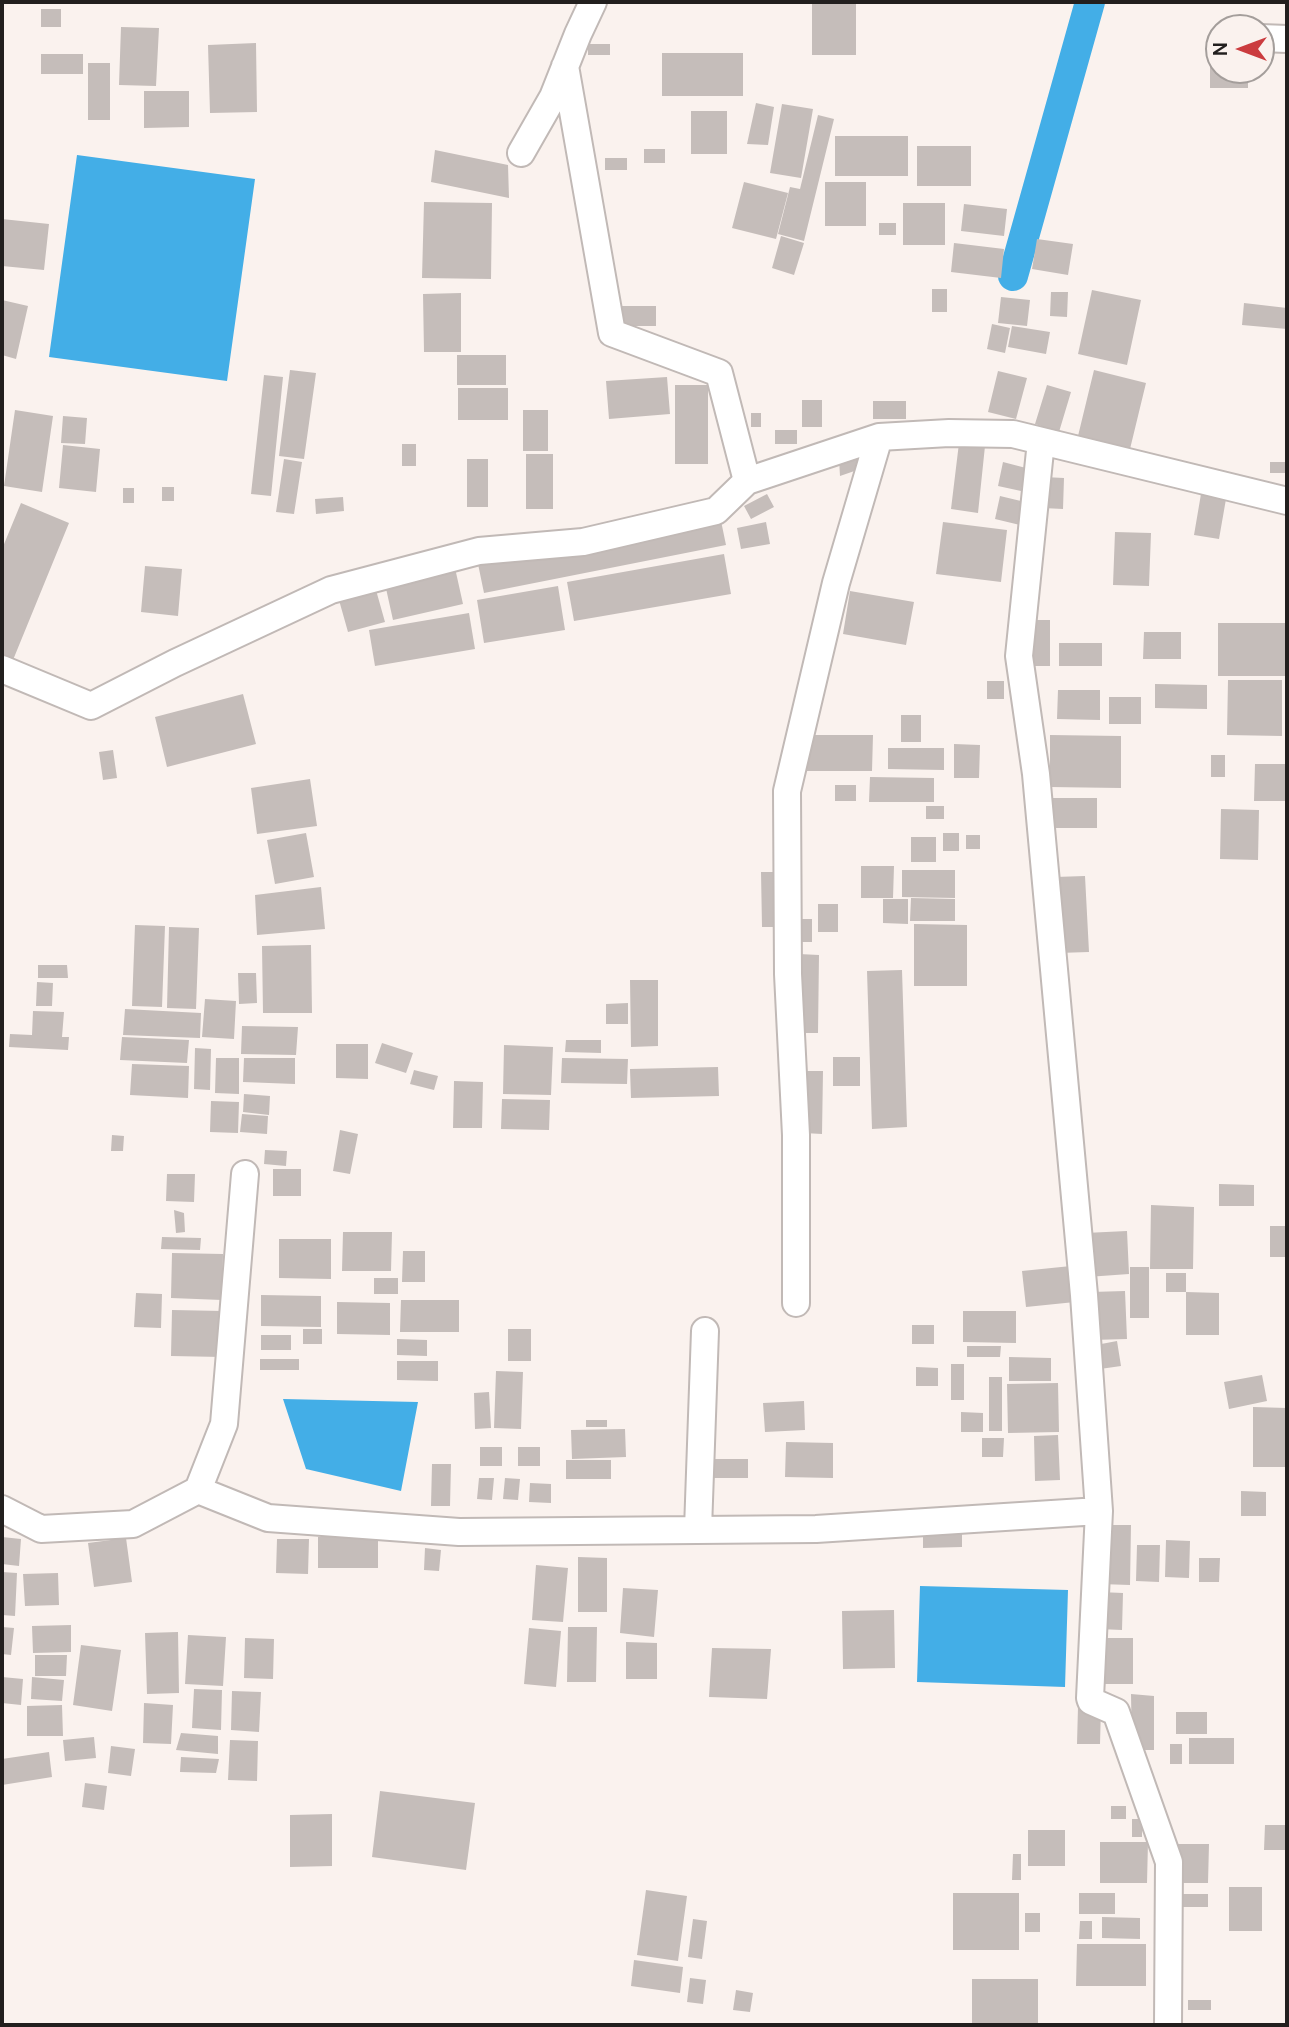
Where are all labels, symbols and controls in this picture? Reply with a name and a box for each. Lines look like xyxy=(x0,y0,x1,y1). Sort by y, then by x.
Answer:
north arrow xyxy=(1205,14,1275,84)
text: N xyxy=(1208,42,1233,56)

